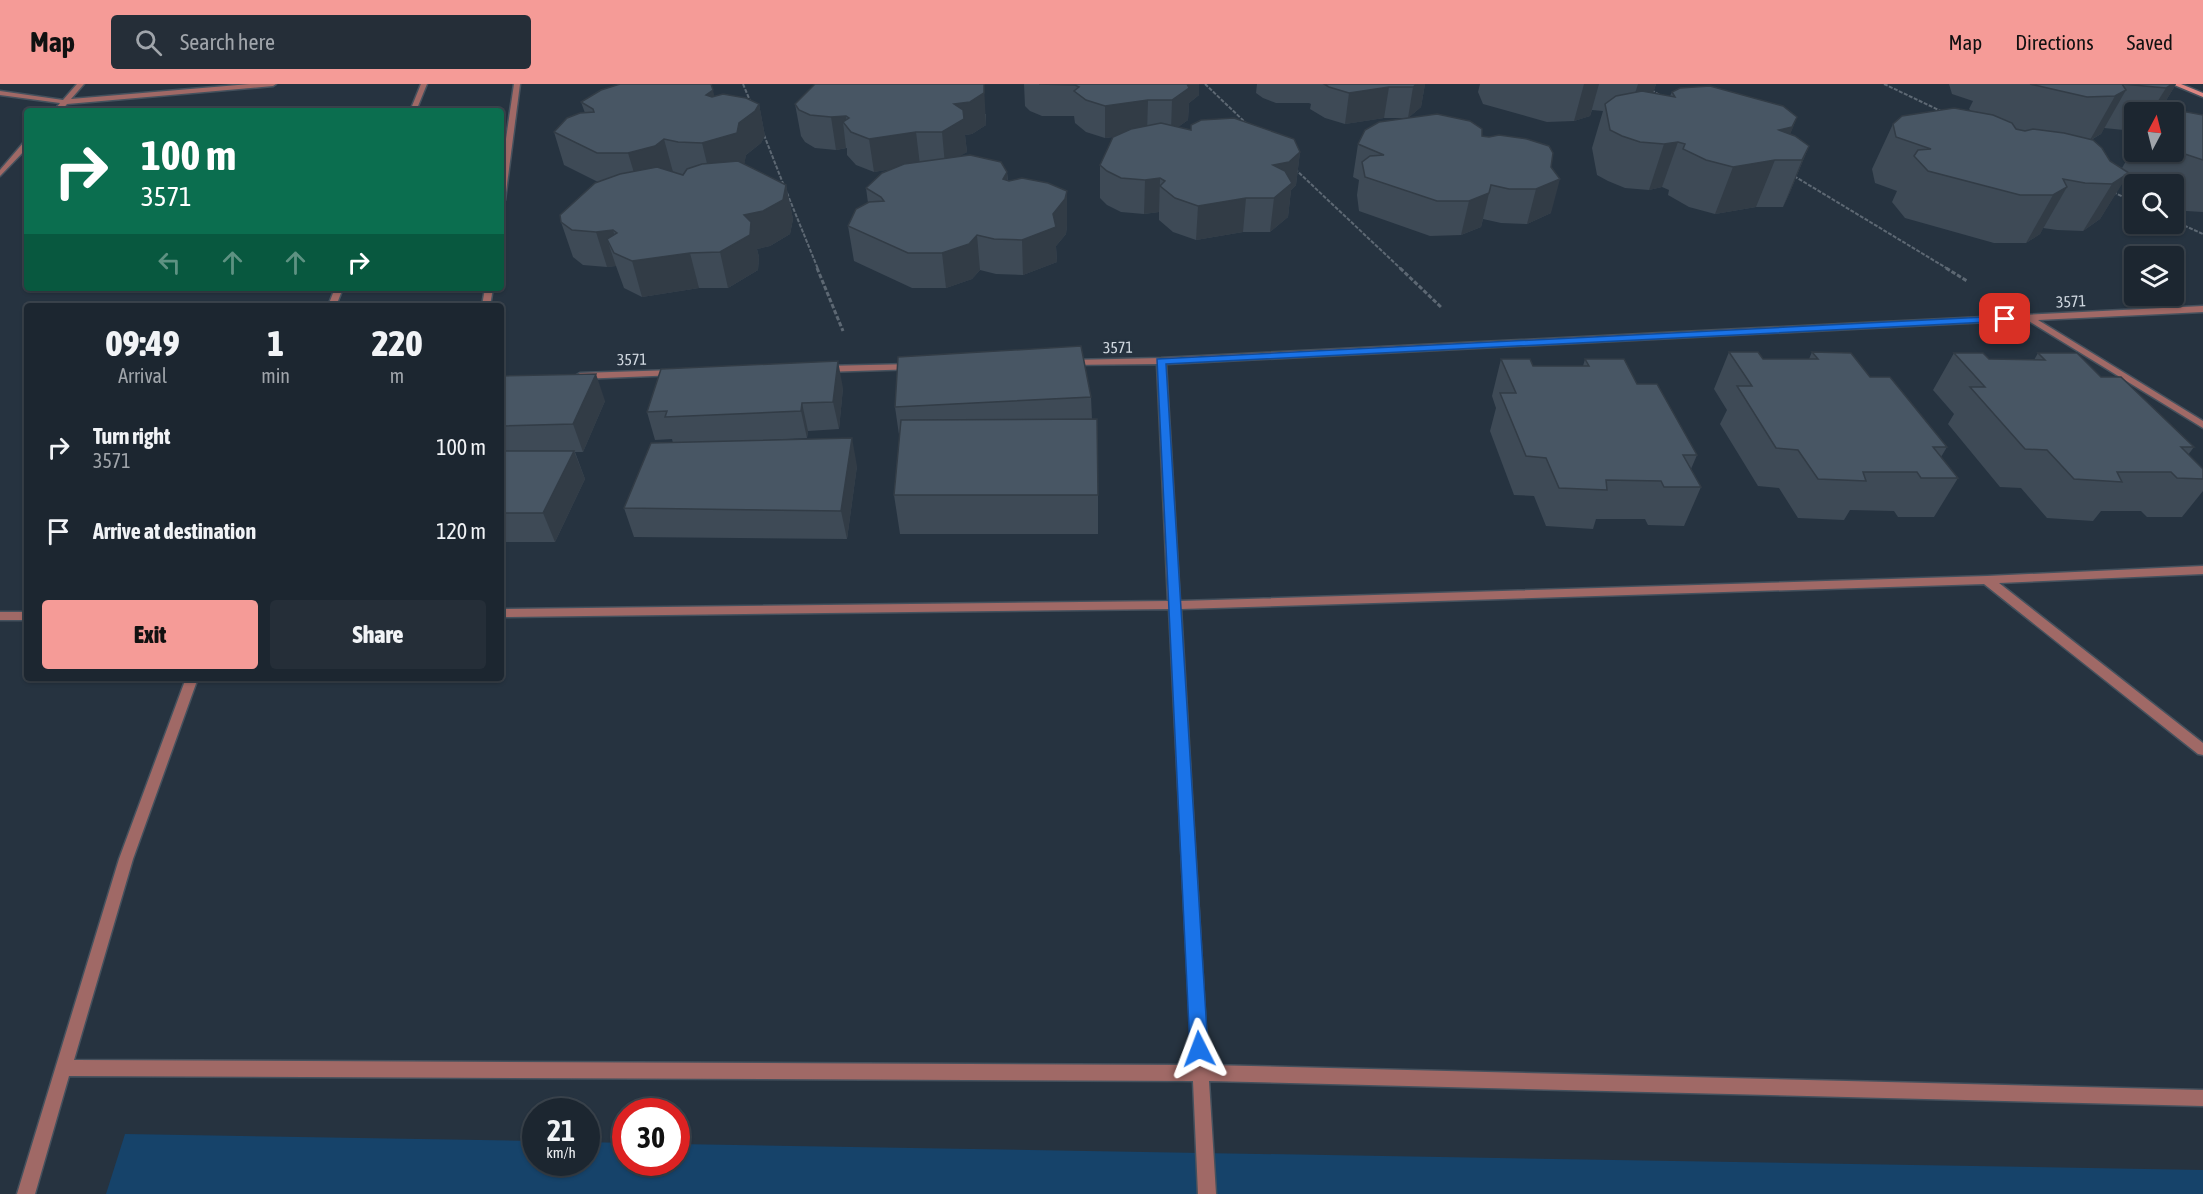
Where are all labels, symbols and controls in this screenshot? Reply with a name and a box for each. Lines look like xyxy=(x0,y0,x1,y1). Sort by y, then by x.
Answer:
search box xyxy=(111,15,531,69)
text: Map xyxy=(30,26,75,58)
icon: search xyxy=(132,26,165,59)
text: Search here xyxy=(180,29,275,55)
text: Map xyxy=(1948,30,1982,54)
text: Directions xyxy=(2015,30,2094,54)
text: Saved xyxy=(2127,30,2173,54)
north arrow xyxy=(2124,102,2184,162)
map controls xyxy=(2124,102,2184,306)
text: 100 m xyxy=(141,131,236,179)
icon: right xyxy=(42,132,120,210)
button: search xyxy=(2124,174,2184,234)
text: 3571 xyxy=(141,181,192,212)
icon: left xyxy=(153,246,186,279)
icon: ahead xyxy=(216,246,249,279)
icon: ahead xyxy=(279,246,312,279)
icon: right xyxy=(342,246,375,279)
button: layers xyxy=(2124,246,2184,306)
street label: 3571 xyxy=(2056,291,2086,311)
pin xyxy=(1979,293,2030,344)
icon: arrive xyxy=(1988,302,2021,335)
text: 09:49 xyxy=(106,322,180,364)
text: 1 xyxy=(267,322,284,364)
text: 220 xyxy=(372,322,422,364)
street label: 3571 xyxy=(1103,338,1133,356)
street label: 3571 xyxy=(617,350,647,368)
text: Arrival xyxy=(118,364,167,387)
text: min xyxy=(261,364,290,387)
text: m xyxy=(390,364,404,387)
text: Turn right xyxy=(93,423,170,449)
icon: right xyxy=(42,431,75,464)
text: 100 m xyxy=(436,434,486,460)
text: 3571 xyxy=(93,449,131,472)
icon: arrive xyxy=(42,515,75,548)
text: Arrive at destination xyxy=(93,518,256,544)
text: 120 m xyxy=(436,518,486,544)
button: Exit xyxy=(42,600,258,669)
button: Share xyxy=(270,600,486,669)
position arrow xyxy=(1167,1017,1231,1081)
speed limit sign: 30 xyxy=(612,1098,690,1176)
text: 21 xyxy=(547,1113,575,1147)
text: km/h xyxy=(546,1144,576,1161)

